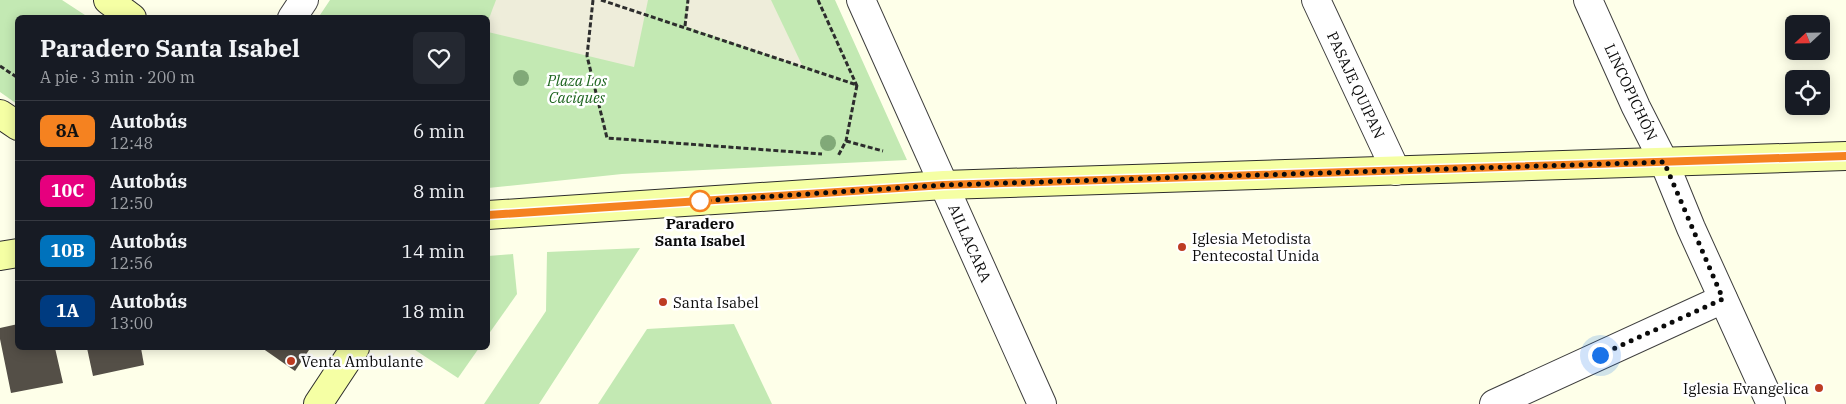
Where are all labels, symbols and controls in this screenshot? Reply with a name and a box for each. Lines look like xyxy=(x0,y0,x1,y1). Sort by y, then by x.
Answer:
north arrow xyxy=(1785,15,1830,60)
map controls xyxy=(1785,15,1830,115)
street label: PASAJE QUIPAN xyxy=(1323,29,1389,141)
text: Paradero Santa Isabel xyxy=(40,32,300,64)
button: heart xyxy=(413,32,465,84)
street label: LINCOPICHÓN xyxy=(1600,41,1662,143)
text: A pie · 3 min · 200 m xyxy=(40,67,195,87)
button: locate xyxy=(1785,70,1830,115)
park label: Plaza Los Caciques xyxy=(546,71,608,107)
text: Autobús xyxy=(110,109,187,133)
text: 8A xyxy=(56,119,79,142)
text: 6 min xyxy=(413,119,465,143)
text: 12:48 xyxy=(110,133,153,153)
text: Autobús xyxy=(110,169,187,193)
text: 10C xyxy=(51,179,84,202)
text: 8 min xyxy=(413,179,465,203)
marker: Paradero Santa Isabel xyxy=(689,190,711,212)
text: 12:50 xyxy=(110,193,153,213)
street label: AILLACARA xyxy=(944,201,996,286)
place label: Paradero Santa Isabel xyxy=(655,214,745,250)
text: Autobús xyxy=(110,229,187,253)
place label: Iglesia Metodista Pentecostal Unida xyxy=(1192,229,1319,265)
text: 10B xyxy=(50,239,85,262)
text: 14 min xyxy=(402,239,465,263)
marker: Iglesia Metodista Pentecostal Unida xyxy=(1176,241,1188,253)
text: 12:56 xyxy=(110,253,153,273)
text: Autobús xyxy=(110,289,187,313)
place label: Santa Isabel xyxy=(673,293,759,312)
marker: Santa Isabel xyxy=(657,296,669,308)
text: 1A xyxy=(56,299,79,322)
text: 18 min xyxy=(402,299,465,323)
text: 13:00 xyxy=(110,313,153,333)
your location xyxy=(1588,343,1613,368)
place label: Venta Ambulante xyxy=(301,352,423,371)
marker: Venta Ambulante xyxy=(285,355,297,367)
place label: Iglesia Evangelica xyxy=(1683,379,1809,398)
marker: Iglesia Evangelica xyxy=(1813,382,1825,394)

